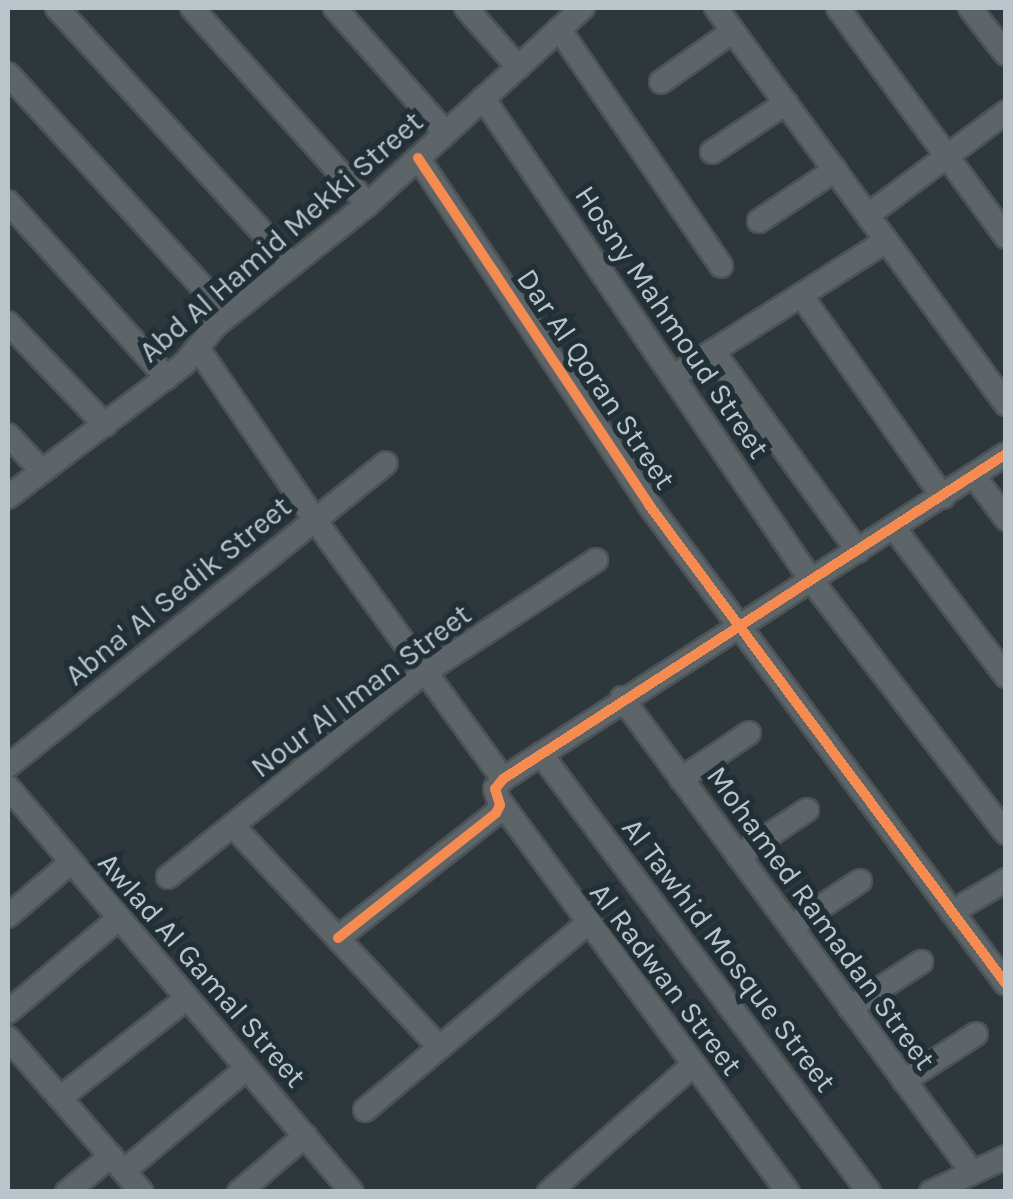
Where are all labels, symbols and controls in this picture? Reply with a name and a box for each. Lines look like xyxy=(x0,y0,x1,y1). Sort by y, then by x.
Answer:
street label: Abd Al Hamid Mekki Street xyxy=(132,104,430,370)
street label: Hosny Mahmoud Street xyxy=(567,179,777,465)
street label: Dar Al Qoran Street xyxy=(509,262,683,496)
street label: Abna' Al Sedik Street xyxy=(58,489,298,693)
street label: Nour Al Iman Street xyxy=(244,596,478,786)
street label: Mohamed Ramadan Street xyxy=(699,759,943,1077)
street label: Al Tawhid Mosque Street xyxy=(614,811,844,1099)
street label: Awlad Al Gamal Street xyxy=(90,845,314,1095)
street label: Al Radwan Street xyxy=(582,876,750,1082)

